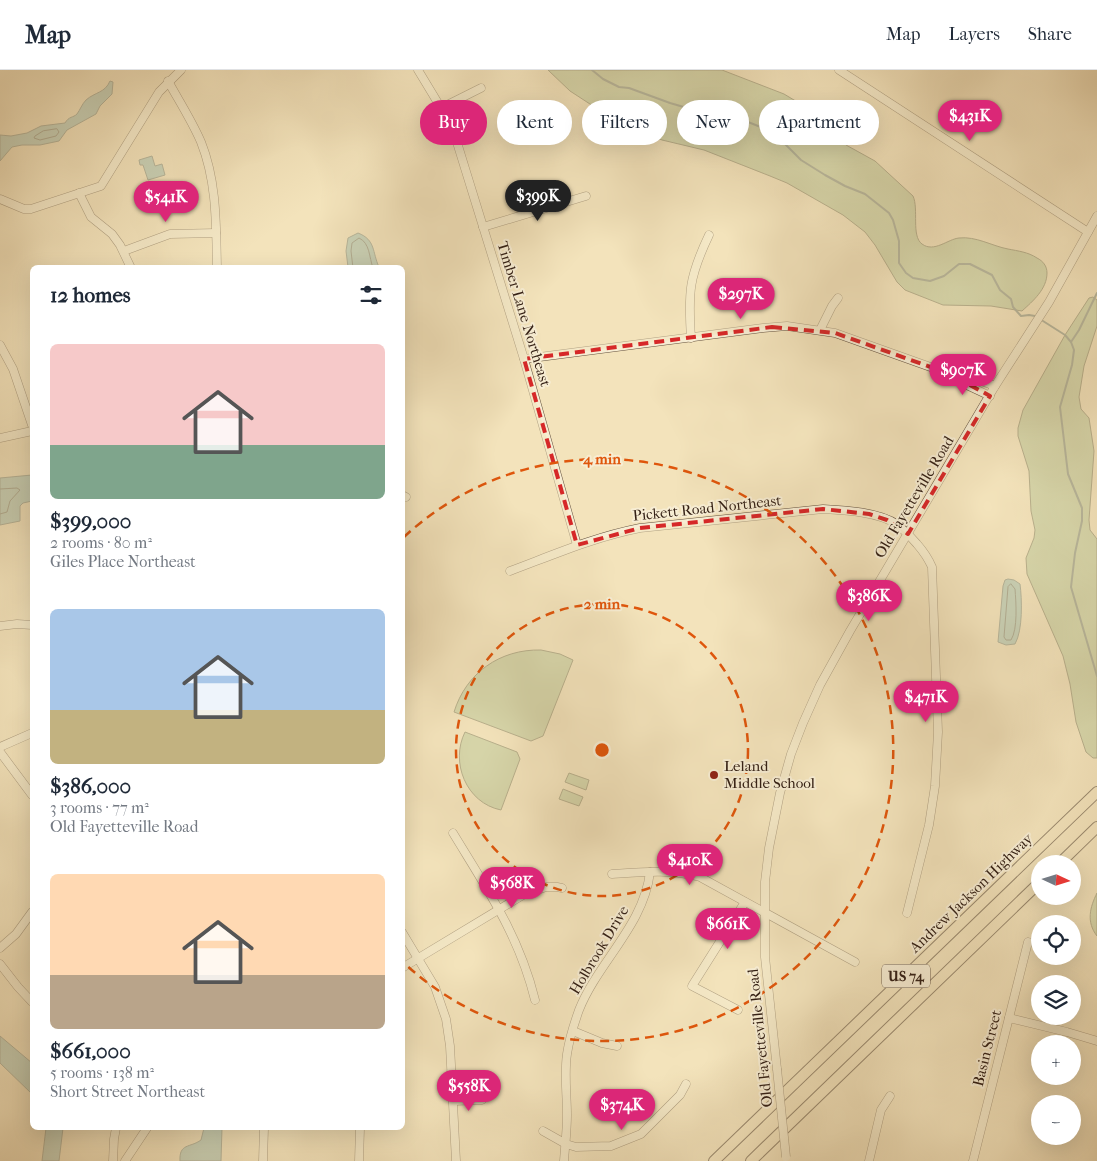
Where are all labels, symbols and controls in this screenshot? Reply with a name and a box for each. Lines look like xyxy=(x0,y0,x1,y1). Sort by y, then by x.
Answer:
text: Map xyxy=(25,21,71,49)
text: Map xyxy=(886,24,920,45)
text: Layers xyxy=(948,24,1000,45)
text: Share xyxy=(1028,24,1072,45)
chip: Buy xyxy=(420,100,487,145)
chip: Rent xyxy=(497,100,572,145)
chip: Filters xyxy=(582,100,667,145)
chip: New xyxy=(677,100,749,145)
chip: Apartment xyxy=(759,100,879,145)
pin: $431K xyxy=(935,100,1005,142)
text: $431K xyxy=(949,106,991,125)
pin: $541K xyxy=(131,180,201,223)
pin: $399K xyxy=(503,180,573,222)
text: $399K xyxy=(516,186,560,205)
text: $541K xyxy=(145,187,187,206)
street label: Timber Lane Northeast xyxy=(493,239,555,389)
pin: $297K xyxy=(706,278,776,320)
icon: filters xyxy=(357,281,385,309)
text: 12 homes xyxy=(50,283,131,307)
text: $297K xyxy=(719,284,763,303)
pin: $907K xyxy=(928,354,998,396)
text: $907K xyxy=(940,360,986,379)
icon: home xyxy=(173,377,263,467)
street label: Old Fayetteville Road xyxy=(870,432,958,561)
text: 4 min xyxy=(582,450,621,468)
street label: Pickett Road Northeast xyxy=(632,491,783,525)
text: $399,000 xyxy=(50,509,131,533)
text: 2 rooms · 80 m² xyxy=(50,533,152,552)
text: Giles Place Northeast xyxy=(50,552,196,571)
pin: $386K xyxy=(834,580,904,622)
text: $386K xyxy=(847,586,891,605)
text: 2 min xyxy=(584,595,621,613)
icon: home xyxy=(173,642,263,732)
pin: $471K xyxy=(891,680,961,723)
text: $471K xyxy=(905,687,947,706)
centre of rings xyxy=(593,741,611,759)
place label: Leland Middle School xyxy=(724,757,815,792)
marker: Leland Middle School xyxy=(708,769,720,781)
text: $386,000 xyxy=(50,774,131,798)
text: 3 rooms · 77 m² xyxy=(50,798,149,817)
text: Old Fayetteville Road xyxy=(50,817,198,836)
street label: Andrew Jackson Highway xyxy=(905,829,1037,957)
pin: $410K xyxy=(655,844,725,886)
text: $410K xyxy=(668,850,712,869)
north arrow xyxy=(1031,855,1081,905)
map controls xyxy=(1031,855,1081,1145)
pin: $568K xyxy=(477,866,547,909)
text: $568K xyxy=(490,873,534,892)
street label: Holbrook Drive xyxy=(566,902,633,997)
icon: home xyxy=(173,907,263,997)
pin: $661K xyxy=(693,908,763,950)
text: $661K xyxy=(706,914,750,933)
button: locate xyxy=(1031,915,1081,965)
road number: US 74 xyxy=(882,964,930,988)
street label: Old Fayetteville Road xyxy=(744,967,776,1108)
button: layers xyxy=(1031,975,1081,1025)
street label: Basin Street xyxy=(969,1007,1005,1088)
button: + xyxy=(1031,1035,1081,1085)
text: $661,000 xyxy=(50,1039,131,1063)
text: 5 rooms · 138 m² xyxy=(50,1063,154,1082)
pin: $558K xyxy=(434,1070,504,1112)
text: $558K xyxy=(448,1076,490,1095)
text: Short Street Northeast xyxy=(50,1082,205,1101)
pin: $374K xyxy=(587,1088,657,1131)
text: $374K xyxy=(600,1095,644,1114)
button: − xyxy=(1031,1095,1081,1145)

